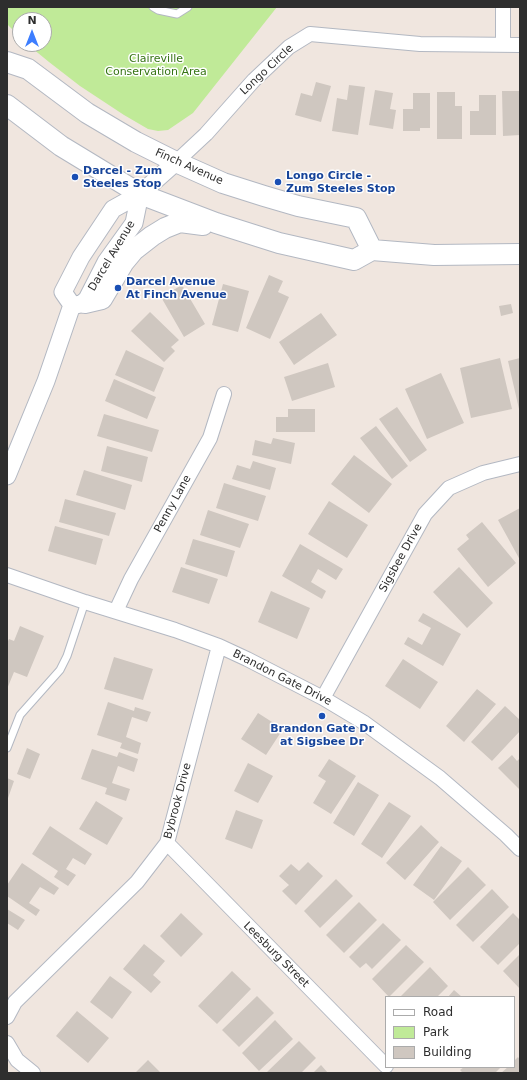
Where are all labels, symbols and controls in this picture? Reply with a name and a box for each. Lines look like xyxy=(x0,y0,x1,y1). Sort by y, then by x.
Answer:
north arrow xyxy=(12,12,52,52)
text: N xyxy=(27,14,37,27)
street label: Longo Circle xyxy=(238,42,296,98)
park label: Claireville Conservation Area xyxy=(105,52,207,78)
street label: Finch Avenue xyxy=(153,146,225,188)
place label: Darcel - Zum Steeles Stop xyxy=(83,164,162,190)
place label: Longo Circle - Zum Steeles Stop xyxy=(286,169,395,195)
marker: Darcel - Zum Steeles Stop xyxy=(70,172,80,182)
marker: Longo Circle - Zum Steeles Stop xyxy=(273,177,283,187)
street label: Darcel Avenue xyxy=(86,218,138,294)
place label: Darcel Avenue At Finch Avenue xyxy=(126,275,227,301)
marker: Darcel Avenue At Finch Avenue xyxy=(113,283,123,293)
street label: Penny Lane xyxy=(152,473,194,535)
street label: Sigsbee Drive xyxy=(377,522,425,594)
street label: Brandon Gate Drive xyxy=(230,647,334,709)
marker: Brandon Gate Dr at Sigsbee Dr xyxy=(317,711,327,721)
place label: Brandon Gate Dr at Sigsbee Dr xyxy=(270,722,374,748)
street label: Bybrook Drive xyxy=(162,762,194,840)
street label: Leesburg Street xyxy=(240,919,312,991)
legend xyxy=(385,996,515,1068)
text: Road xyxy=(423,1005,453,1019)
text: Park xyxy=(423,1025,449,1039)
text: Building xyxy=(423,1045,472,1059)

